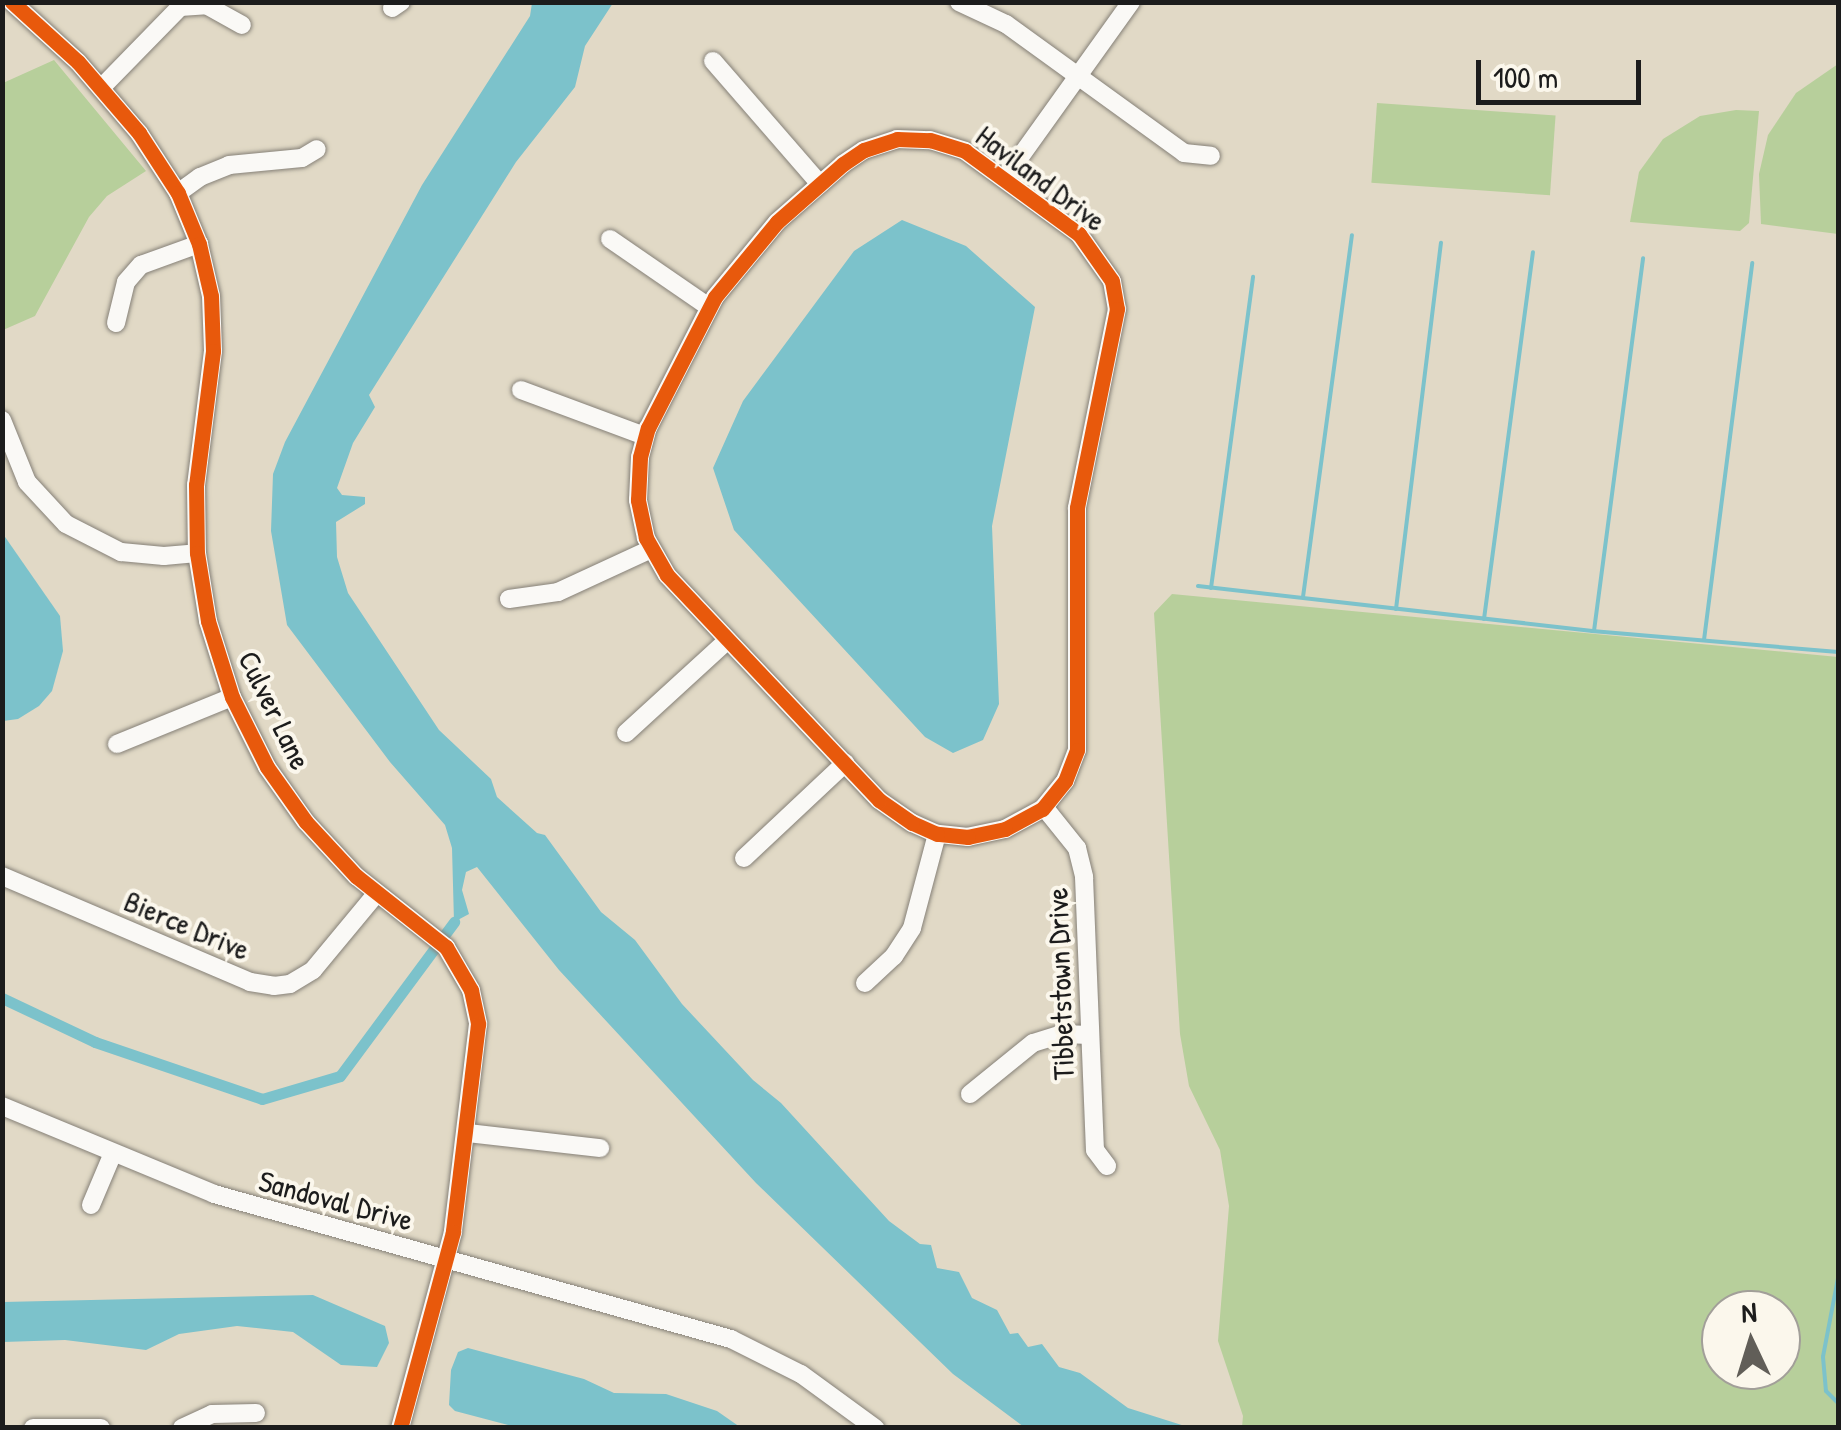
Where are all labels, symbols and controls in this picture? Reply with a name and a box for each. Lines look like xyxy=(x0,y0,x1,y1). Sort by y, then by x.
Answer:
scale bar xyxy=(1481,40,1646,102)
text: 100 m xyxy=(1493,57,1558,97)
street label: Haviland Drive xyxy=(969,118,1113,238)
street label: Culver Lane xyxy=(231,645,319,775)
street label: Bierce Drive xyxy=(119,883,255,967)
street label: Tibbetstown Drive xyxy=(1039,887,1081,1081)
street label: Sandoval Drive xyxy=(255,1162,417,1238)
north arrow xyxy=(1701,1290,1801,1390)
text: N xyxy=(1740,1293,1758,1332)

